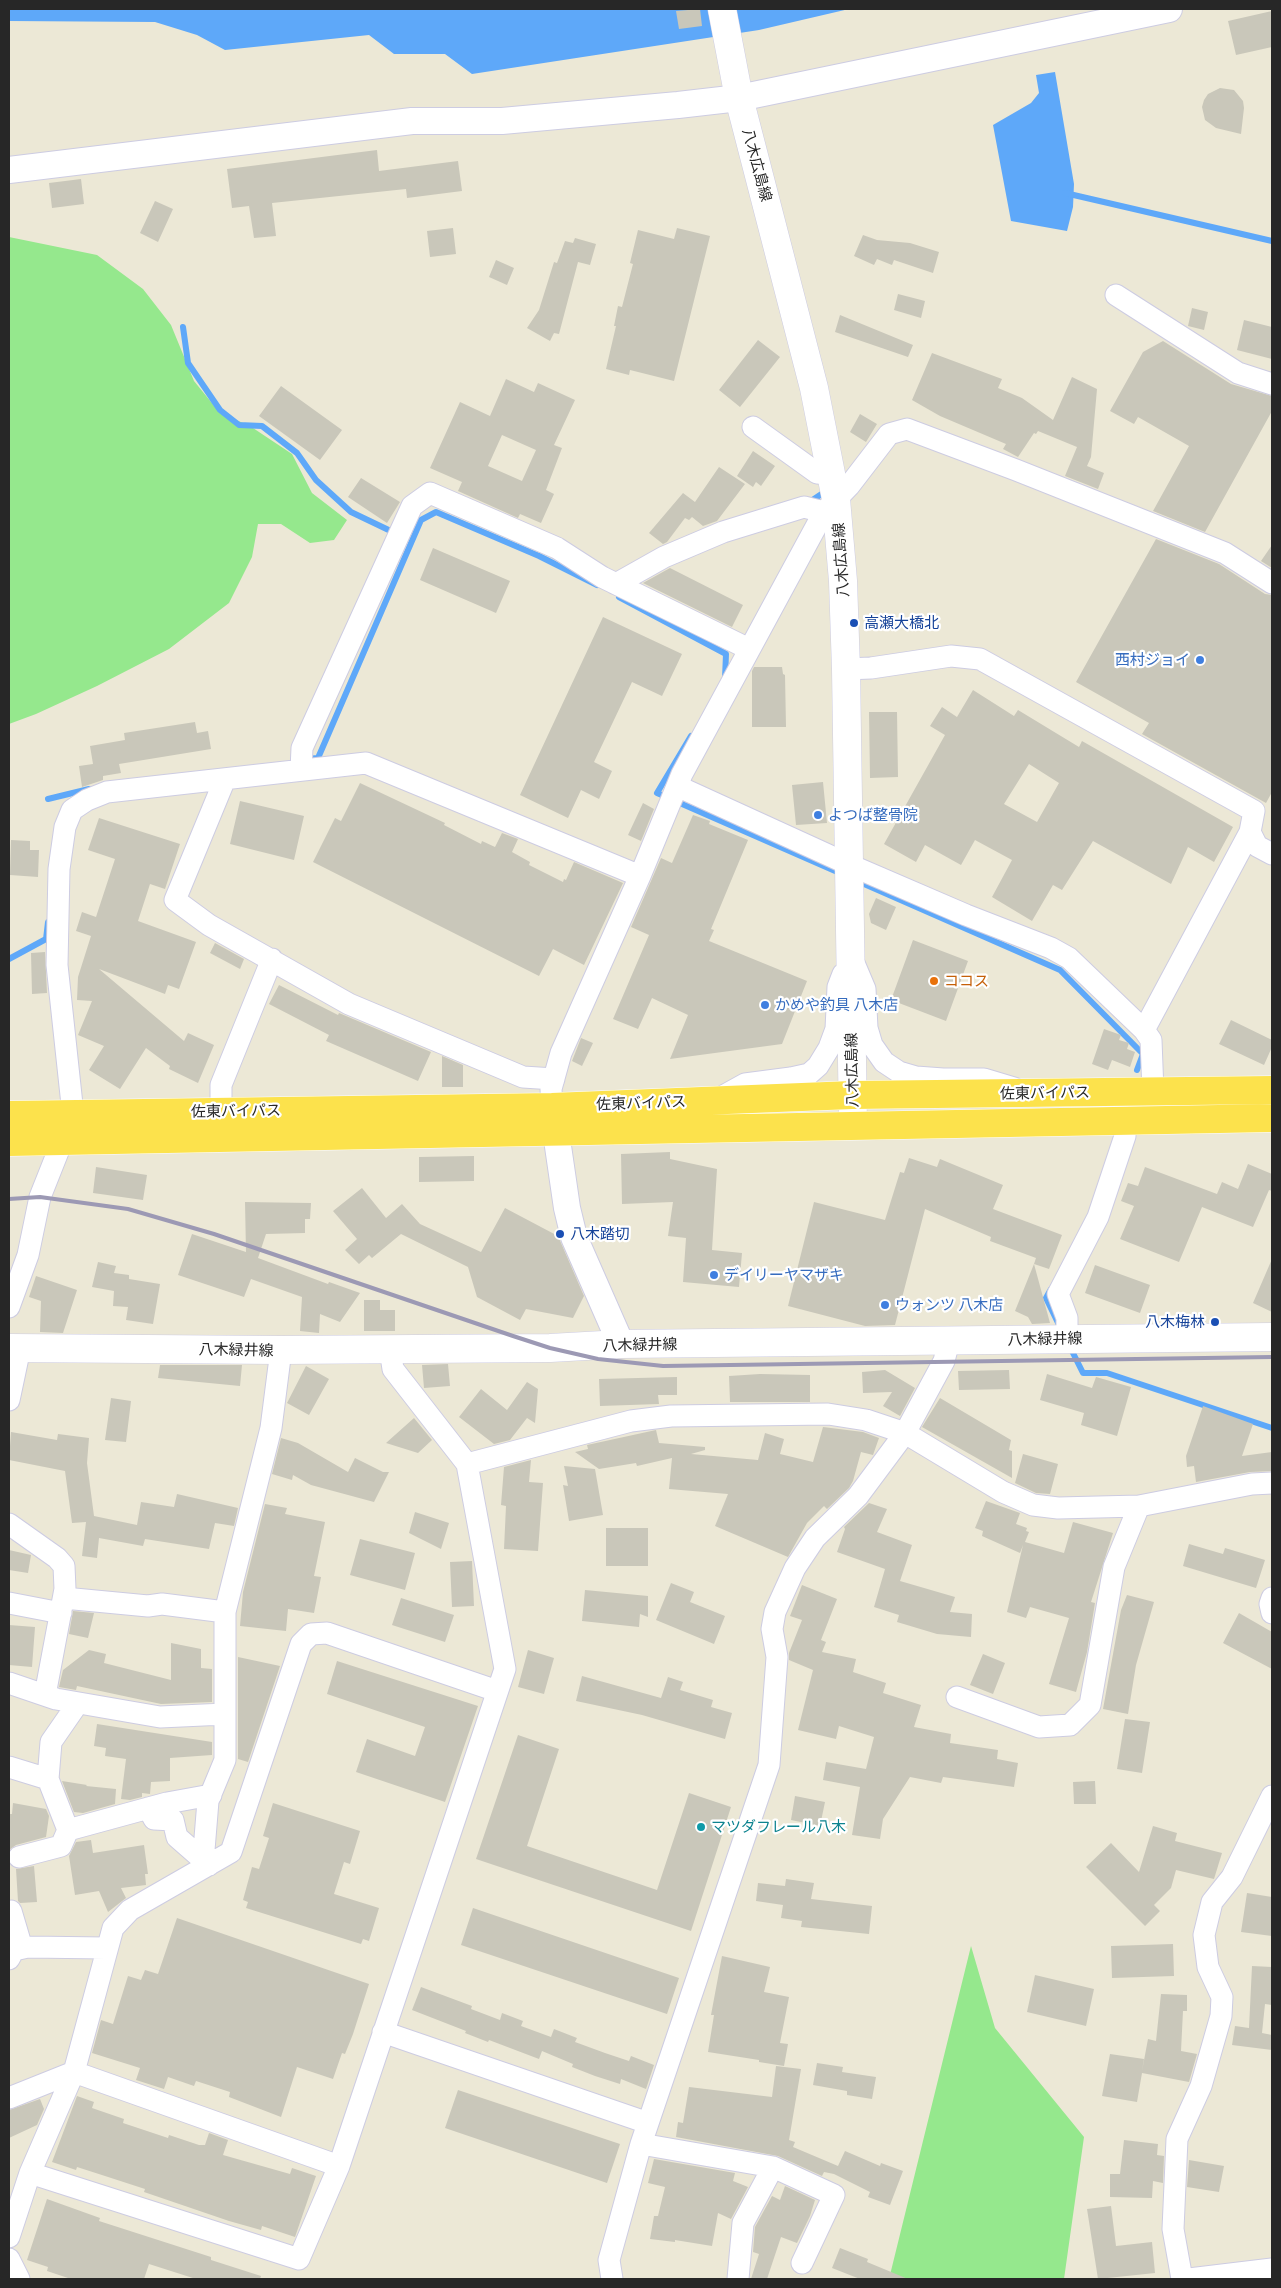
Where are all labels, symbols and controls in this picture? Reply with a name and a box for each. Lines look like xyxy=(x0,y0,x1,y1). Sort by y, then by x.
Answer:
street label: 八木広島線 xyxy=(739,126,775,204)
street label: 八木広島線 xyxy=(829,522,853,598)
place label: 高瀬大橋北 xyxy=(864,614,939,632)
marker: 高瀬大橋北 xyxy=(848,617,860,629)
place label: 西村ジョイ xyxy=(1115,651,1190,669)
marker: 西村ジョイ xyxy=(1194,654,1206,666)
place label: よつば整骨院 xyxy=(828,806,918,824)
marker: よつば整骨院 xyxy=(812,809,824,821)
place label: ココス xyxy=(944,972,989,990)
marker: ココス xyxy=(928,975,940,987)
place label: かめや釣具 八木店 xyxy=(775,996,898,1014)
marker: かめや釣具 八木店 xyxy=(759,999,771,1011)
street label: 八木広島線 xyxy=(842,1032,862,1108)
street label: 佐東バイパス xyxy=(1000,1083,1090,1103)
street label: 佐東バイパス xyxy=(596,1092,686,1114)
street label: 佐東バイパス xyxy=(191,1101,281,1121)
place label: 八木踏切 xyxy=(570,1225,630,1243)
marker: 八木踏切 xyxy=(554,1228,566,1240)
place label: デイリーヤマザキ xyxy=(724,1266,844,1284)
marker: デイリーヤマザキ xyxy=(708,1269,720,1281)
place label: ウォンツ 八木店 xyxy=(895,1296,1003,1314)
marker: ウォンツ 八木店 xyxy=(879,1299,891,1311)
place label: 八木梅林 xyxy=(1145,1313,1205,1331)
marker: 八木梅林 xyxy=(1209,1316,1221,1328)
street label: 八木緑井線 xyxy=(1007,1329,1083,1349)
street label: 八木緑井線 xyxy=(602,1335,678,1355)
street label: 八木緑井線 xyxy=(198,1340,274,1360)
place label: マツダフレール八木 xyxy=(711,1818,846,1836)
marker: マツダフレール八木 xyxy=(695,1821,707,1833)

